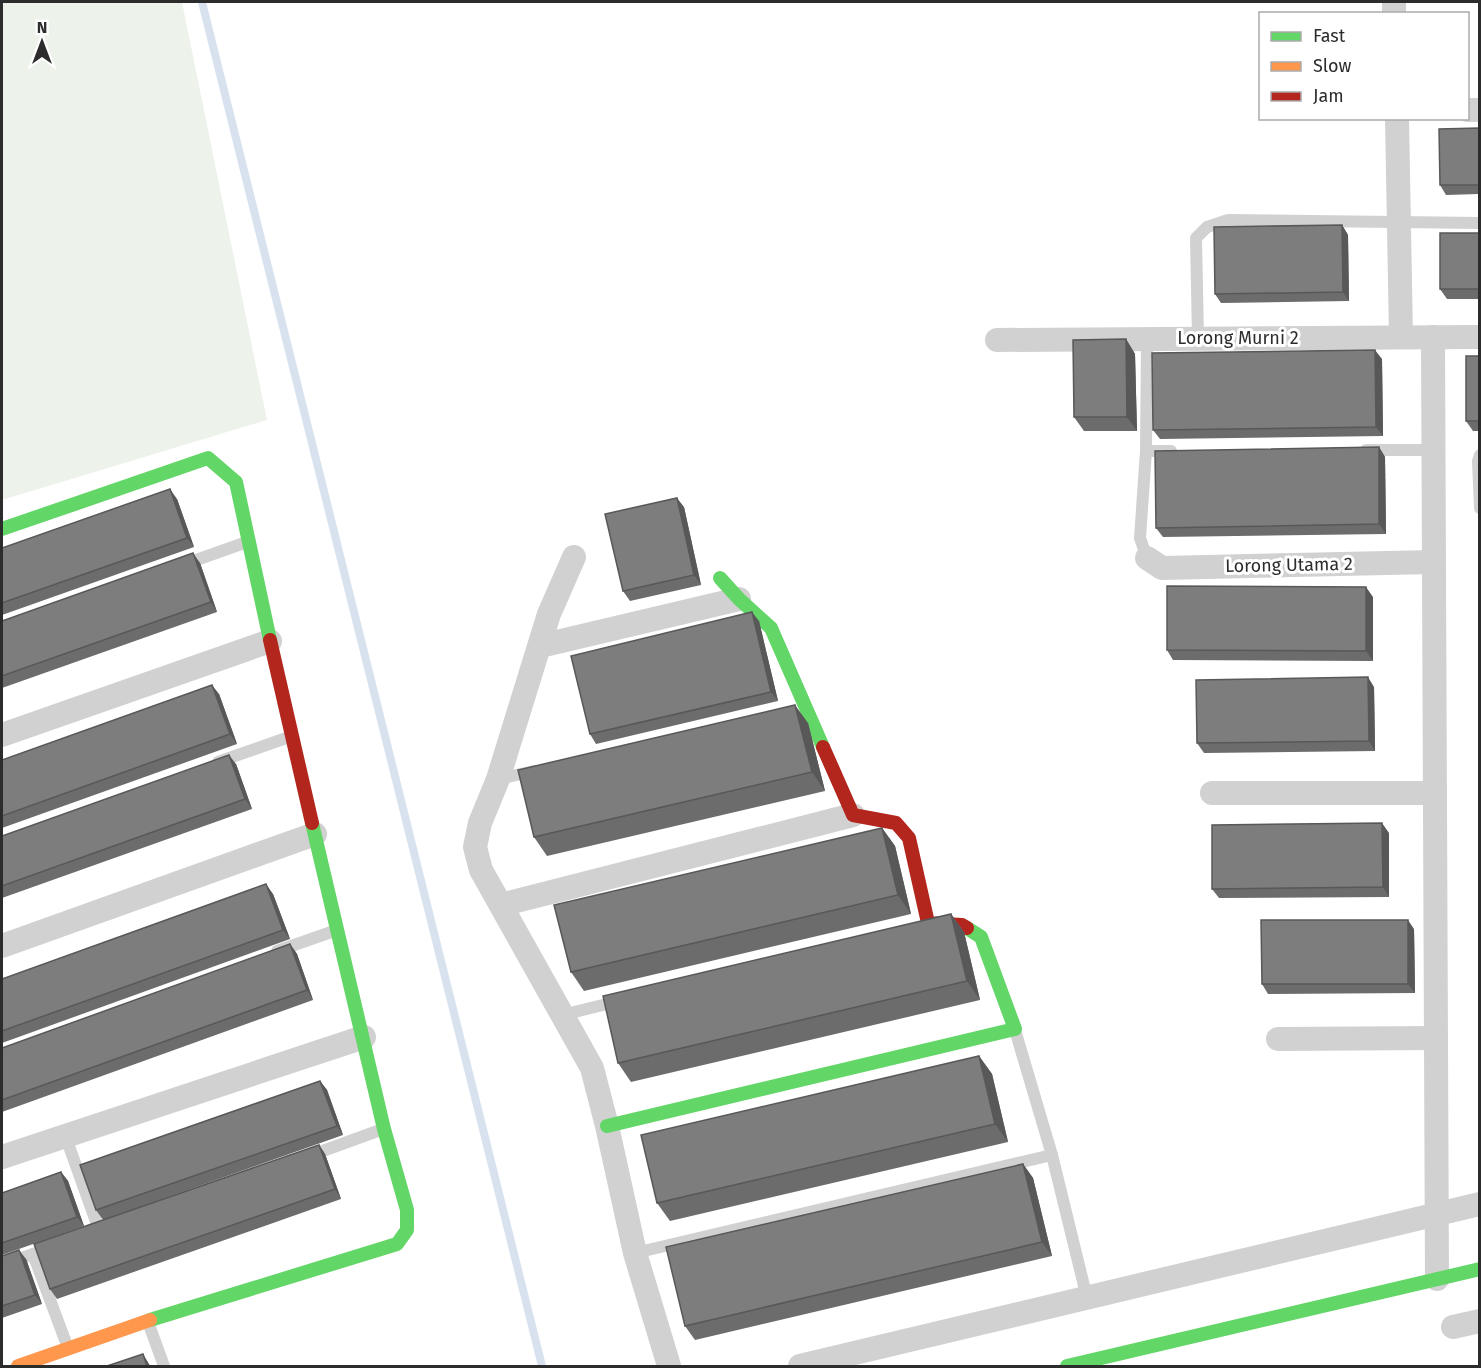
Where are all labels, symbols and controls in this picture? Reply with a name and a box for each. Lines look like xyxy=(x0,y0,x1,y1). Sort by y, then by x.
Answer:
north arrow xyxy=(12,12,72,72)
legend xyxy=(1259,12,1469,120)
text: N xyxy=(37,18,47,37)
text: Fast xyxy=(1313,25,1346,47)
text: Slow xyxy=(1313,55,1352,77)
text: Jam xyxy=(1313,85,1344,107)
street label: Lorong Murni 2 xyxy=(1177,327,1299,349)
street label: Lorong Utama 2 xyxy=(1225,553,1353,577)

